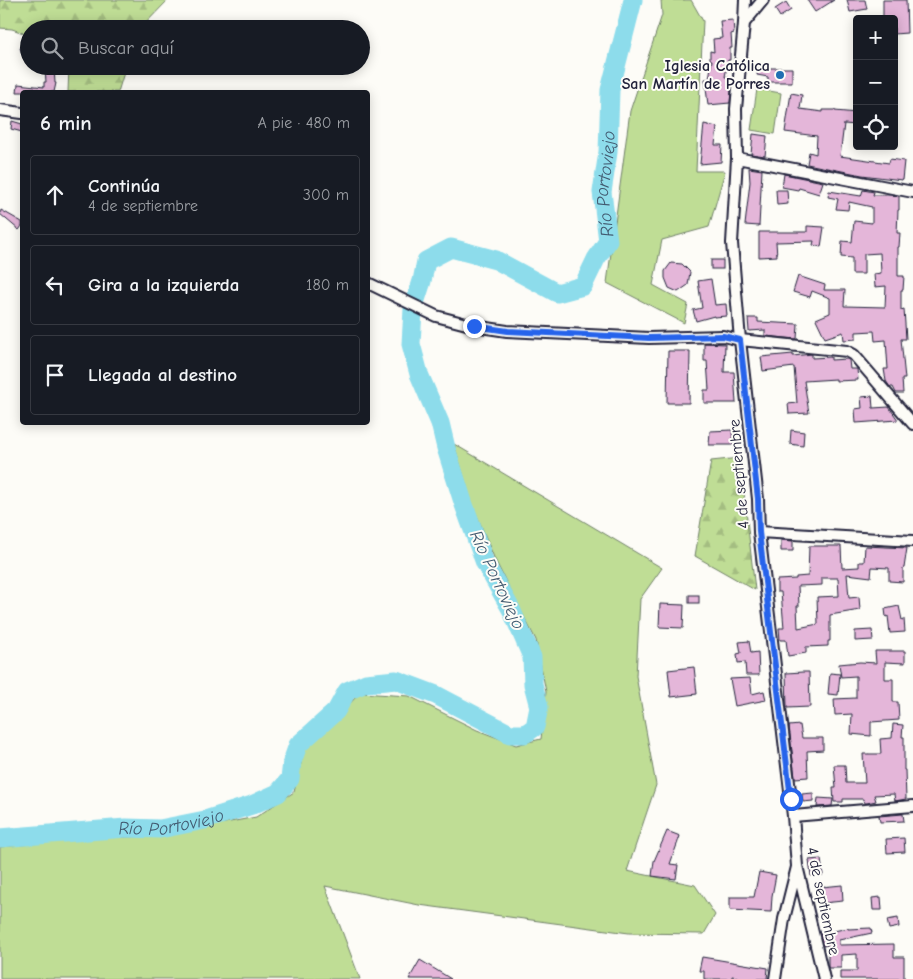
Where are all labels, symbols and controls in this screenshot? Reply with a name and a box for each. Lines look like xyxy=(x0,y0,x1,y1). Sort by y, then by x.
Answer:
map controls xyxy=(853,15,898,150)
button: + xyxy=(853,15,898,60)
search box xyxy=(20,20,370,75)
icon: search xyxy=(38,34,66,62)
text: Buscar aquí xyxy=(78,37,174,59)
place label: Iglesia Católica San Martín de Porres xyxy=(622,57,770,93)
button: − xyxy=(853,60,898,105)
marker: Iglesia Católica San Martín de Porres xyxy=(774,69,786,81)
button: locate xyxy=(853,105,898,150)
text: 6 min xyxy=(40,111,92,135)
text: A pie · 480 m xyxy=(257,114,350,132)
water label: Río Portoviejo xyxy=(591,131,619,238)
text: Continúa xyxy=(88,175,160,197)
icon: ahead xyxy=(41,181,69,209)
text: 300 m xyxy=(303,186,349,204)
text: 4 de septiembre xyxy=(88,197,198,215)
icon: left xyxy=(41,271,69,299)
text: Gira a la izquierda xyxy=(88,274,239,296)
text: 180 m xyxy=(306,276,349,294)
route end xyxy=(463,315,486,338)
icon: arrive xyxy=(41,361,69,389)
text: Llegada al destino xyxy=(88,364,237,386)
street label: 4 de septiembre xyxy=(725,418,753,530)
water label: Río Portoviejo xyxy=(465,527,529,633)
route start xyxy=(780,788,803,811)
water label: Río Portoviejo xyxy=(117,804,226,840)
street label: 4 de septiembre xyxy=(803,845,843,957)

